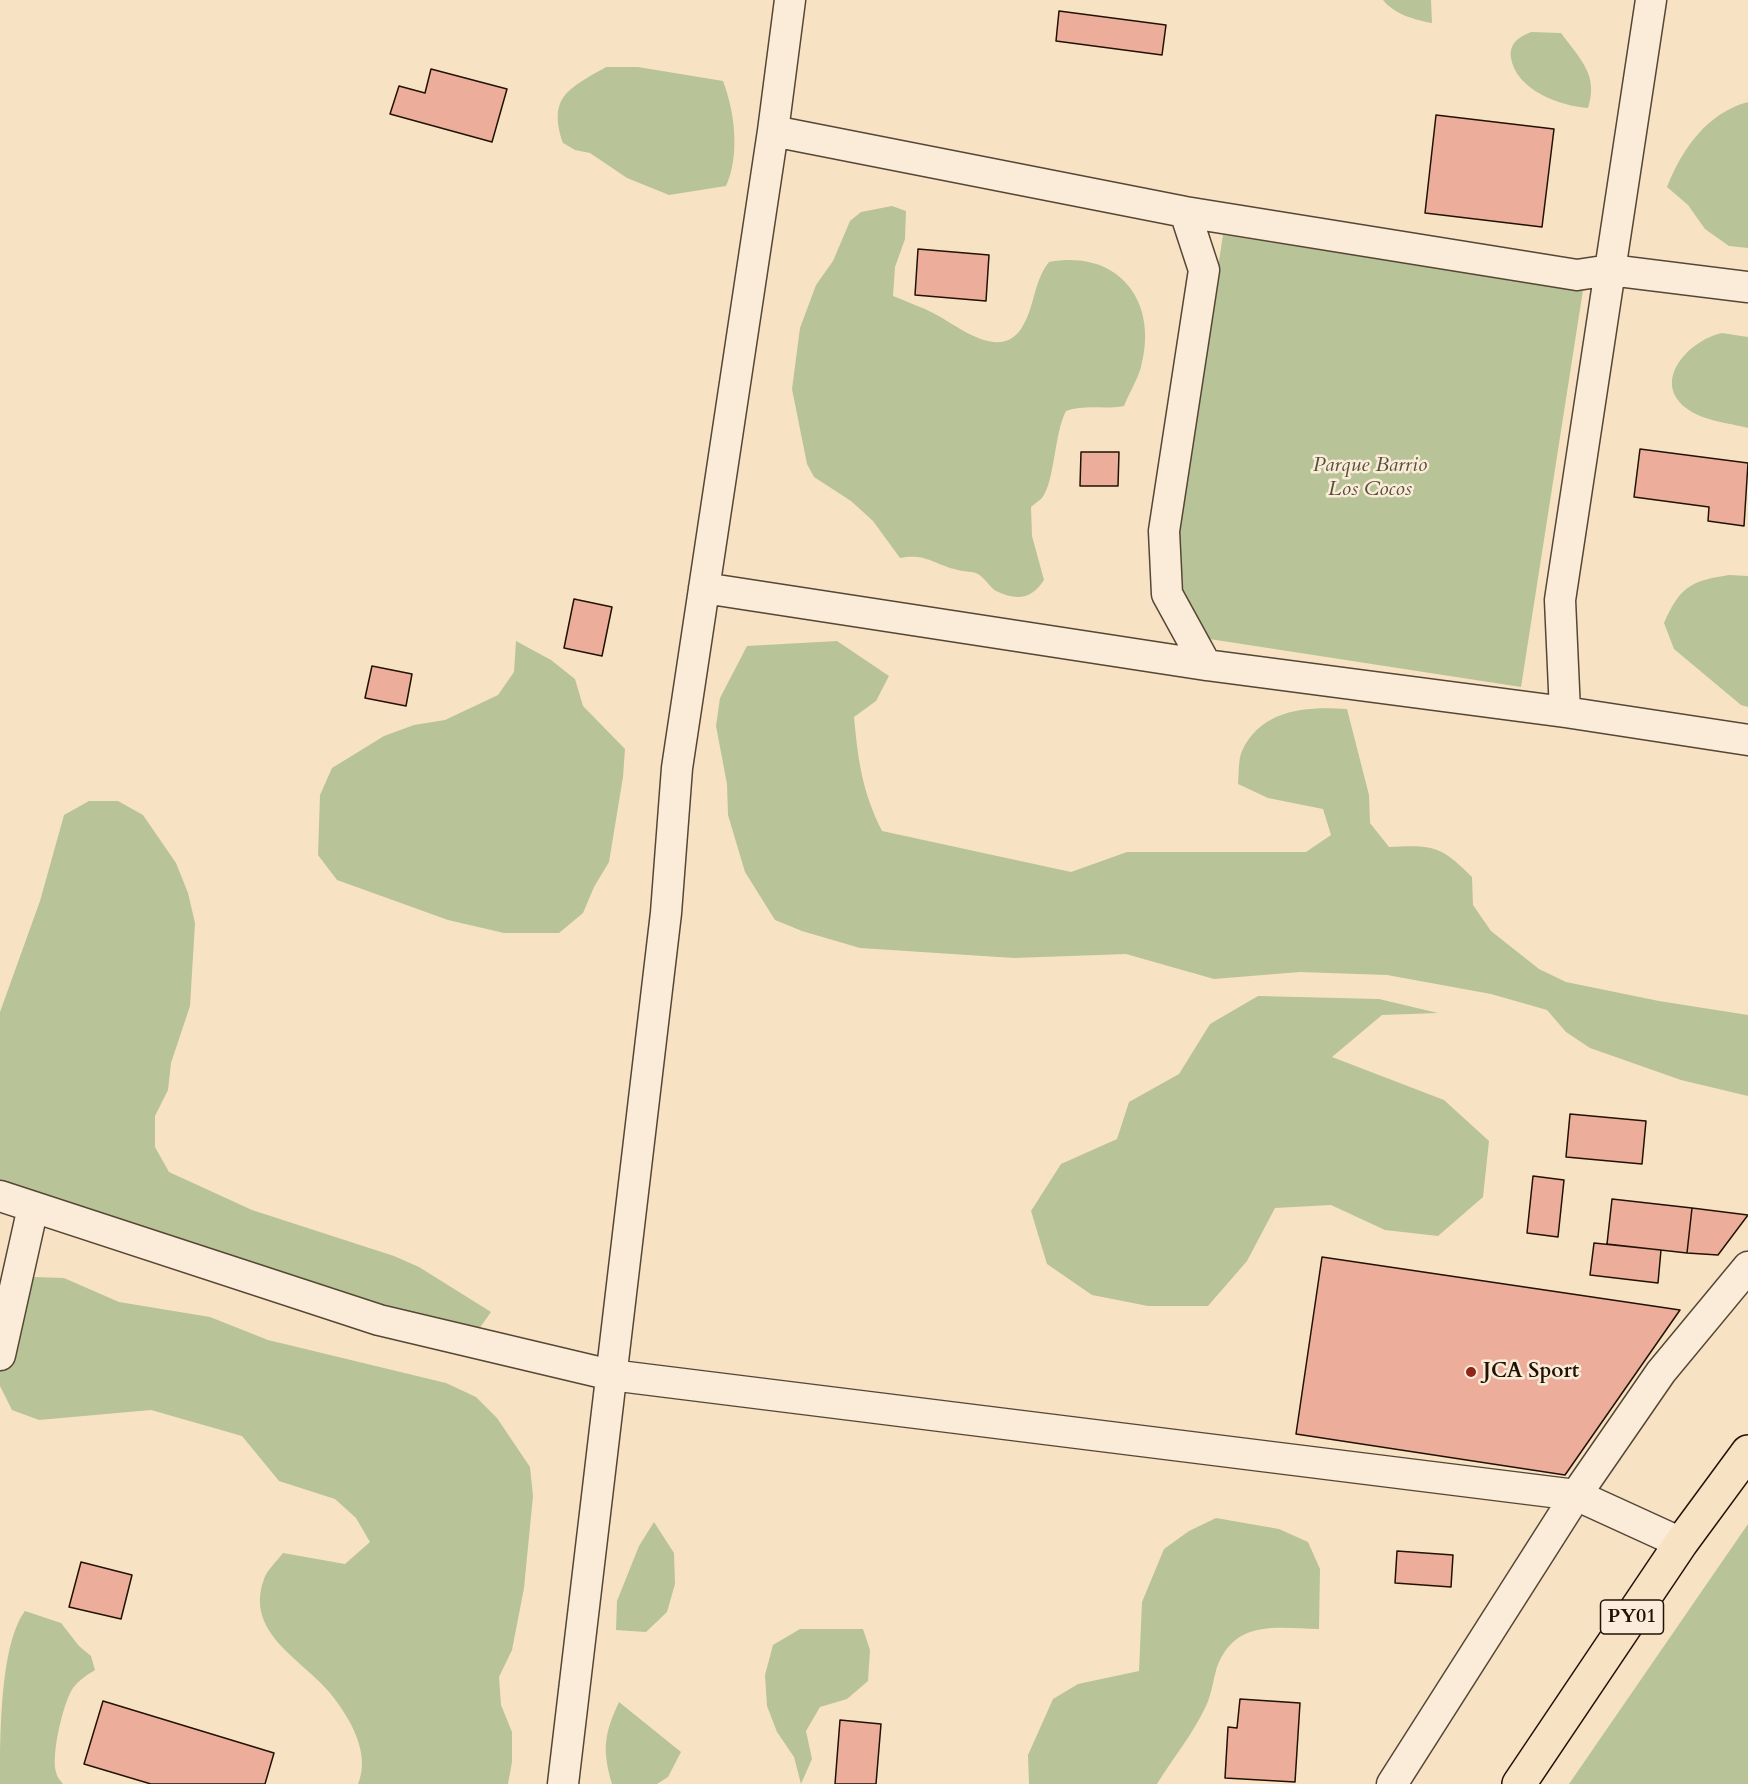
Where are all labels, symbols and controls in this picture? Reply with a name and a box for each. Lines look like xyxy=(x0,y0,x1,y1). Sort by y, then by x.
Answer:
park label: Parque Barrio Los Cocos xyxy=(1313,453,1427,503)
place label: JCA Sport xyxy=(1483,1359,1579,1385)
marker: JCA Sport xyxy=(1464,1365,1478,1379)
road number: PY01 xyxy=(1600,1600,1664,1634)

